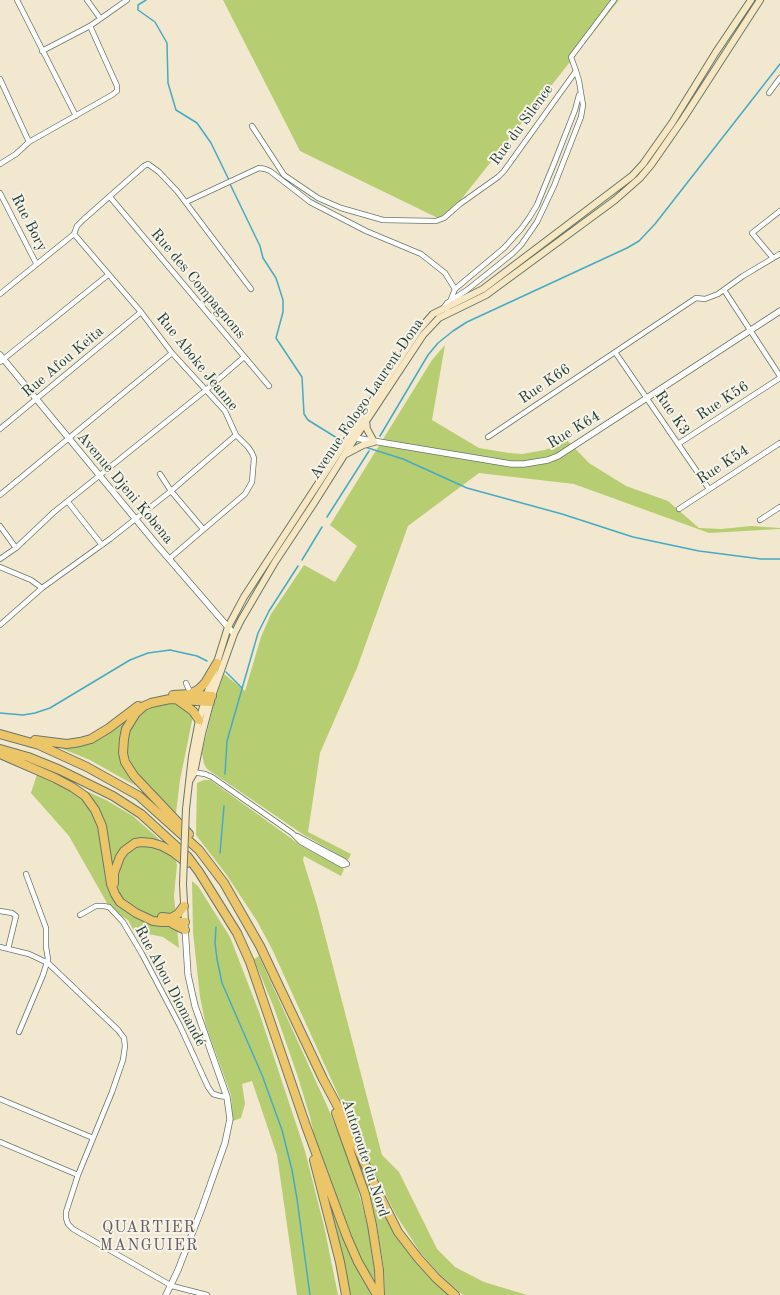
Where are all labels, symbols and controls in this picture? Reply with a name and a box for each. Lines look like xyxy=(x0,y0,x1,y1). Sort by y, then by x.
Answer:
street label: Rue du Silence xyxy=(487,81,557,169)
street label: Rue Bory xyxy=(7,191,51,255)
street label: Rue des Compagnons xyxy=(147,225,249,343)
street label: Rue Aboke Jeanne xyxy=(152,309,242,415)
street label: Avenue Fologo Laurent Dona xyxy=(306,315,428,483)
street label: Rue Afou Keita xyxy=(19,323,107,401)
street label: Rue K66 xyxy=(516,360,574,408)
street label: Rue K56 xyxy=(694,377,752,425)
street label: Rue K3 xyxy=(651,387,693,439)
street label: Rue K64 xyxy=(544,407,604,453)
street label: Avenue Djeni Kobena xyxy=(73,428,177,548)
street label: Rue K54 xyxy=(694,441,752,489)
street label: Rue Abou Diomandé xyxy=(131,923,209,1049)
street label: Autoroute du Nord xyxy=(337,1097,393,1219)
district label: QUARTIER MANGUIER xyxy=(100,1218,198,1256)

